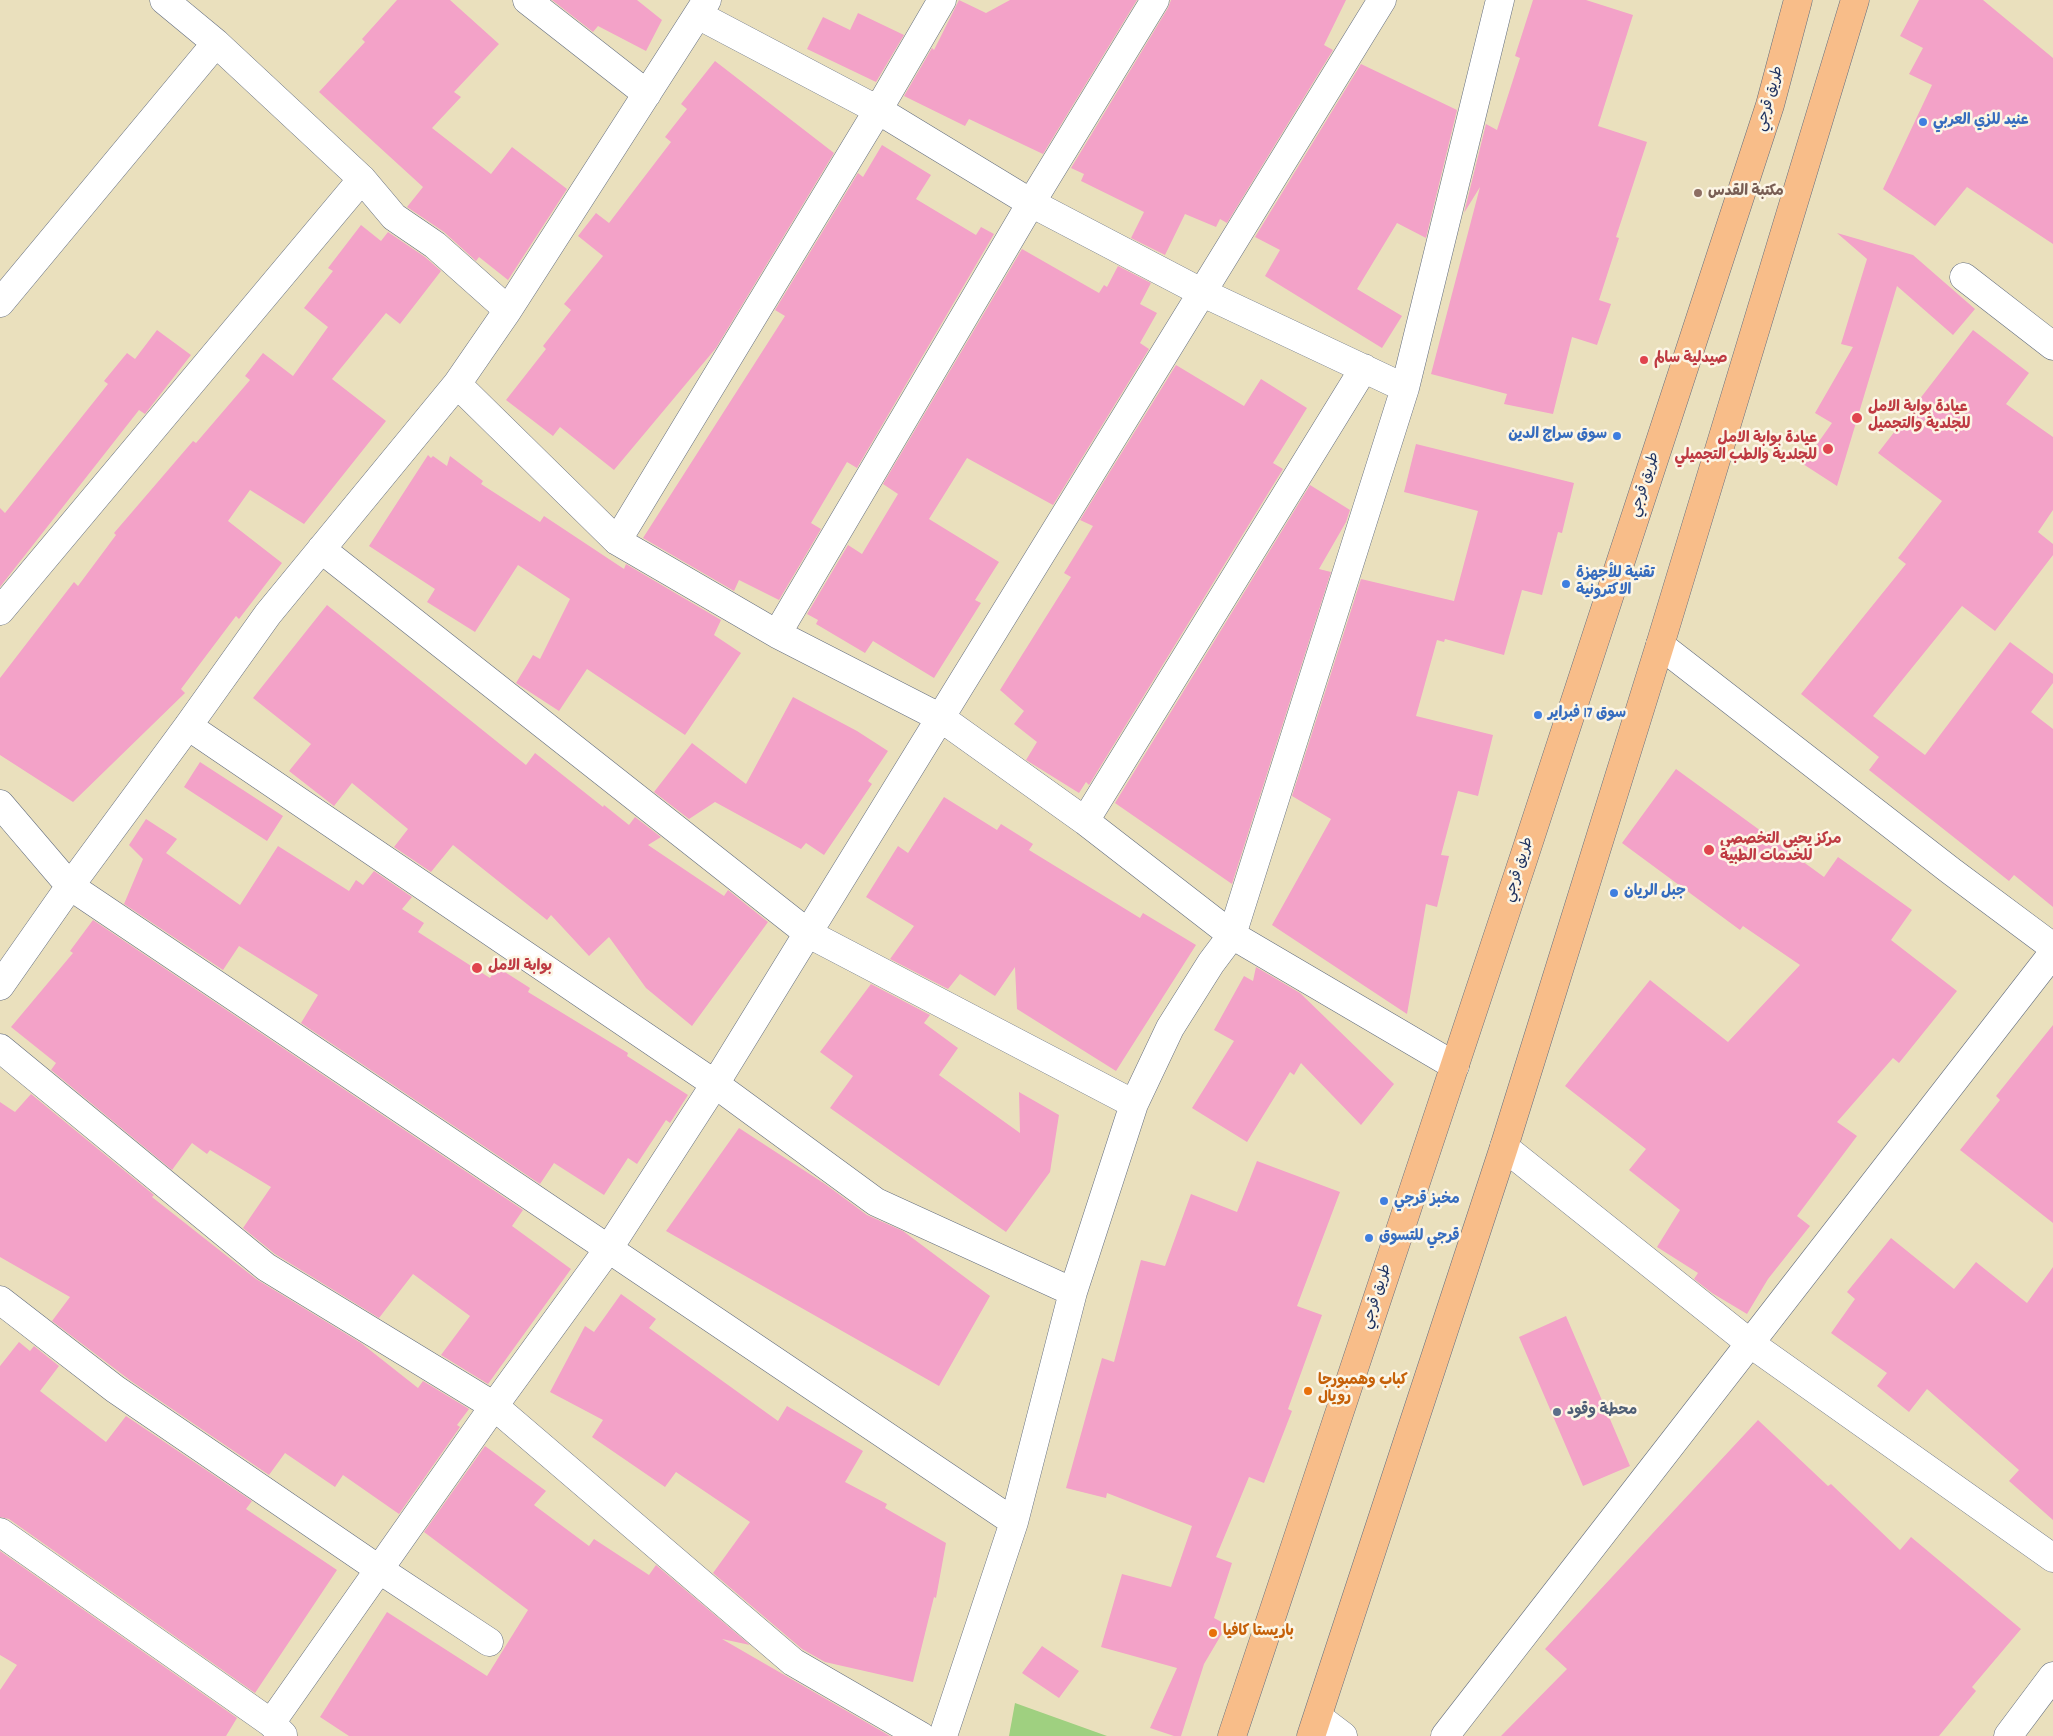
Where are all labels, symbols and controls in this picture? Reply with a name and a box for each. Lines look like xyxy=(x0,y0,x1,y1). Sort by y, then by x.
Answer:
street label: طريق قرجي xyxy=(1753,64,1789,134)
place label: عنيد للزي العربي xyxy=(1933,113,2029,131)
marker: عنيد للزي العربي xyxy=(1917,116,1929,128)
place label: مكتبة القدس xyxy=(1708,184,1784,202)
marker: مكتبة القدس xyxy=(1692,187,1704,199)
place label: صيدلية سالم xyxy=(1654,351,1727,369)
marker: صيدلية سالم xyxy=(1638,354,1650,366)
place label: عيادة بوابة الامل للجلدية والتجميل xyxy=(1868,400,1970,435)
marker: عيادة بوابة الامل للجلدية والتجميل xyxy=(1850,411,1864,425)
place label: سوق سراج الدين xyxy=(1508,427,1607,445)
marker: سوق سراج الدين xyxy=(1611,430,1623,442)
place label: عيادة بوابة الامل للجلدية والطب التجميلي xyxy=(1675,431,1817,466)
marker: عيادة بوابة الامل للجلدية والطب التجميلي xyxy=(1821,442,1835,456)
street label: طريق قرجي xyxy=(1627,450,1665,520)
place label: تقنية للأجهزة الاكترونية xyxy=(1576,566,1655,601)
marker: تقنية للأجهزة الاكترونية xyxy=(1560,578,1572,590)
place label: سوق 17 فبراير xyxy=(1548,706,1626,724)
marker: سوق 17 فبراير xyxy=(1532,709,1544,721)
place label: مركز يحيى التخصصي للخدمات الطبية xyxy=(1720,832,1841,867)
street label: طريق قرجي xyxy=(1501,835,1539,905)
marker: مركز يحيى التخصصي للخدمات الطبية xyxy=(1702,843,1716,857)
place label: جبل الريان xyxy=(1624,884,1686,902)
marker: جبل الريان xyxy=(1608,887,1620,899)
place label: بوابة الامل xyxy=(488,959,552,977)
marker: بوابة الامل xyxy=(470,961,484,975)
place label: مخبز قرجي xyxy=(1394,1192,1460,1210)
marker: مخبز قرجي xyxy=(1378,1195,1390,1207)
place label: قرجي للتسوق xyxy=(1379,1229,1460,1247)
marker: قرجي للتسوق xyxy=(1363,1232,1375,1244)
street label: طريق قرجي xyxy=(1359,1262,1397,1332)
place label: كباب وهمبورجا رويال xyxy=(1318,1373,1408,1408)
marker: كباب وهمبورجا رويال xyxy=(1302,1385,1314,1397)
place label: محطة وقود xyxy=(1567,1403,1637,1421)
marker: محطة وقود xyxy=(1551,1406,1563,1418)
place label: باريستا كافيا xyxy=(1223,1624,1294,1642)
marker: باريستا كافيا xyxy=(1207,1627,1219,1639)

